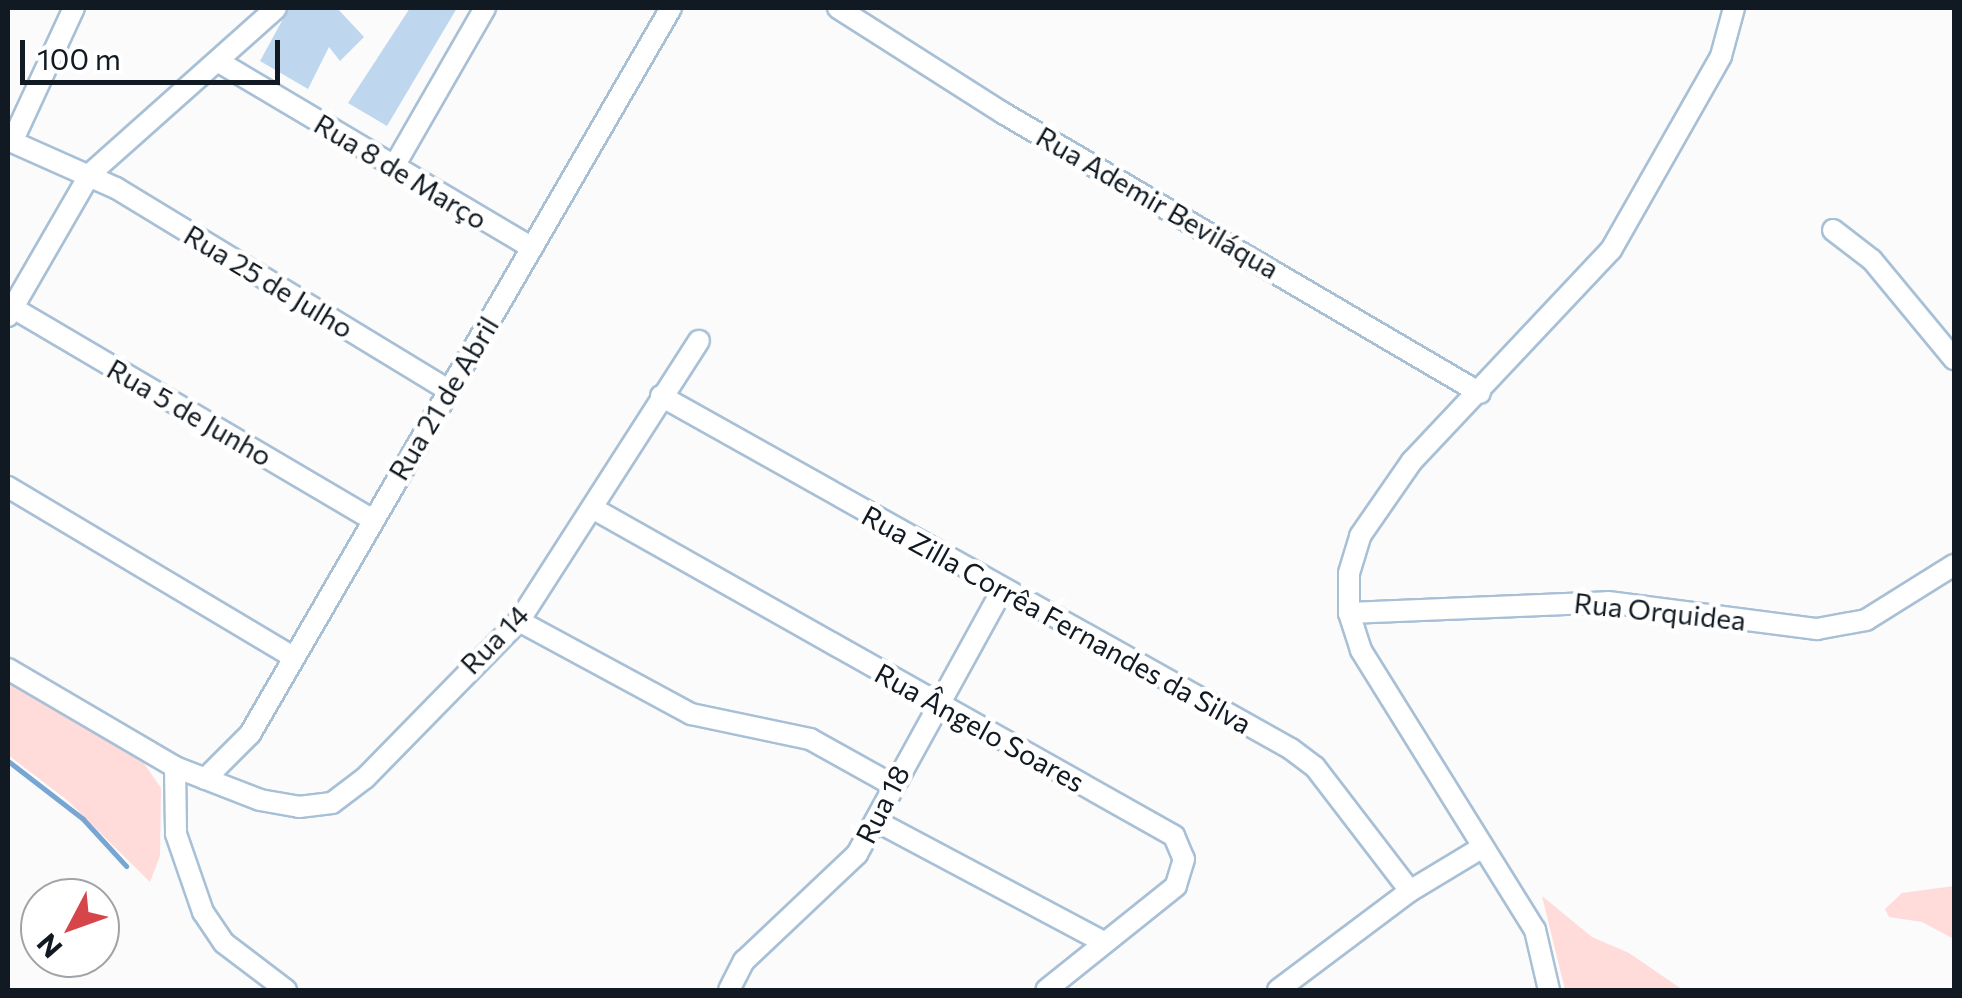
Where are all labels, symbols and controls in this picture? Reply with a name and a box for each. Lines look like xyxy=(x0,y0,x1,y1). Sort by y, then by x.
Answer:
scale bar xyxy=(25,20,285,82)
text: 100 m xyxy=(37,39,121,76)
street label: Rua 8 de Março xyxy=(309,106,493,236)
street label: Rua Ademir Beviláqua xyxy=(1031,119,1285,285)
street label: Rua 25 de Julho xyxy=(178,217,360,345)
street label: Rua 21 de Abril xyxy=(381,310,505,486)
street label: Rua 5 de Junho xyxy=(102,351,278,473)
street label: Rua Zilla Corrêa Fernandes da Silva xyxy=(856,498,1258,740)
street label: Rua Orquidea xyxy=(1572,585,1748,637)
street label: Rua 14 xyxy=(453,597,535,681)
street label: Rua Ângelo Soares xyxy=(869,655,1091,799)
street label: Rua 18 xyxy=(848,759,916,849)
north arrow xyxy=(20,878,120,978)
text: N xyxy=(29,927,69,965)

